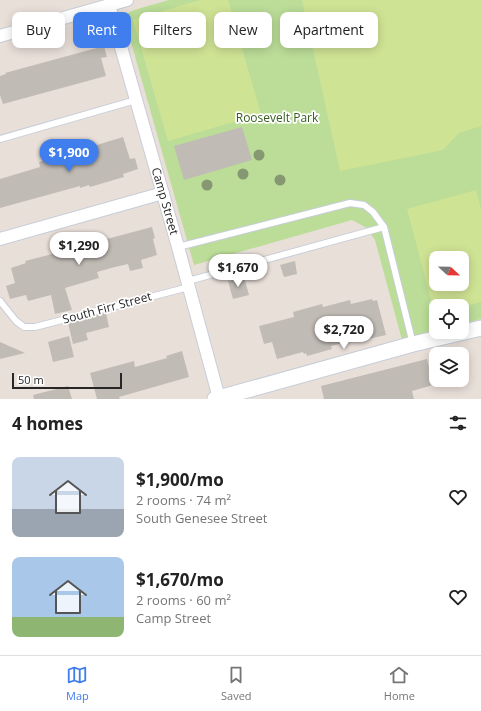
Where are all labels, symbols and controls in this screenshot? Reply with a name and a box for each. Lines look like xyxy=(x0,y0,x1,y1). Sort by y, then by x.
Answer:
chip: Buy xyxy=(12,12,65,48)
chip: Rent xyxy=(73,12,131,48)
chip: Filters xyxy=(139,12,206,48)
chip: New xyxy=(214,12,272,48)
chip: Apartment xyxy=(280,12,378,48)
park label: Roosevelt Park xyxy=(236,109,319,126)
pin: $1,900 xyxy=(36,139,102,173)
text: $1,900 xyxy=(49,143,89,161)
street label: Camp Street xyxy=(148,165,183,237)
pin: $1,290 xyxy=(46,232,112,266)
text: $1,290 xyxy=(59,236,99,254)
north arrow xyxy=(429,251,469,291)
map controls xyxy=(429,251,469,387)
pin: $1,670 xyxy=(205,254,271,288)
text: $1,670 xyxy=(218,258,258,276)
street label: South Firr Street xyxy=(60,287,153,328)
button: locate xyxy=(429,299,469,339)
pin: $2,720 xyxy=(311,316,377,350)
text: $2,720 xyxy=(324,320,364,338)
button: layers xyxy=(429,347,469,387)
scale bar xyxy=(12,371,122,390)
text: 50 m xyxy=(18,372,44,387)
text: 4 homes xyxy=(12,412,83,435)
icon: filters xyxy=(447,412,469,434)
text: $1,900/mo xyxy=(136,468,224,491)
icon: home xyxy=(44,473,92,521)
icon: heart xyxy=(447,486,469,508)
text: 2 rooms · 74 m² xyxy=(136,491,231,509)
text: South Genesee Street xyxy=(136,509,267,527)
text: $1,670/mo xyxy=(136,568,224,591)
icon: home xyxy=(44,573,92,621)
icon: heart xyxy=(447,586,469,608)
text: 2 rooms · 60 m² xyxy=(136,591,231,609)
text: Camp Street xyxy=(136,609,211,627)
tab: Map xyxy=(66,664,89,703)
tab: Saved xyxy=(221,664,252,703)
tab: Home xyxy=(384,664,415,703)

